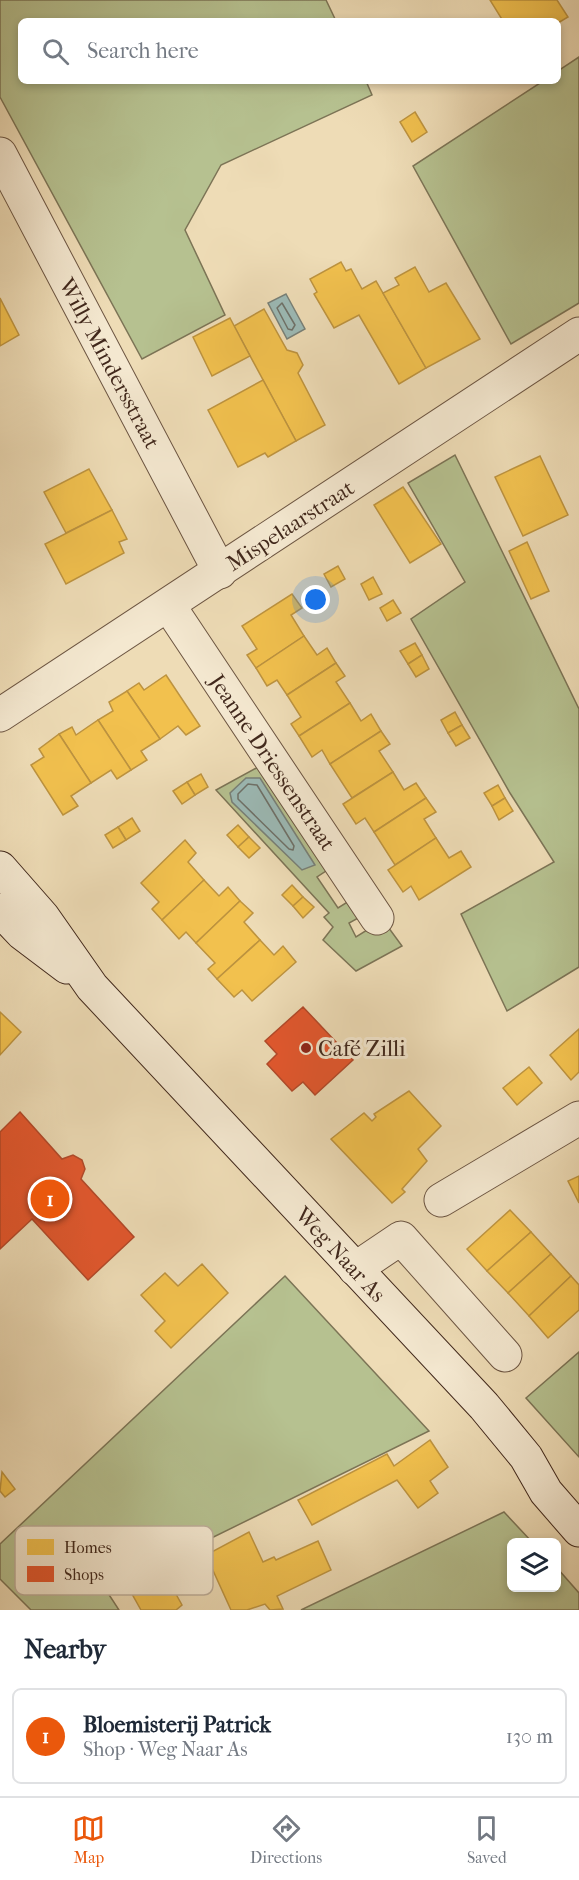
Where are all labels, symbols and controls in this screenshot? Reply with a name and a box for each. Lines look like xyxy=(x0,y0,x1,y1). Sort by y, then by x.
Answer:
search box xyxy=(18,18,561,84)
icon: search xyxy=(39,35,72,68)
text: Search here xyxy=(87,38,199,64)
street label: Willy Mindersstraat xyxy=(53,273,165,453)
street label: Mispelaarstraat xyxy=(222,475,359,577)
your location xyxy=(301,585,330,614)
street label: Jeanne Driessenstraat xyxy=(202,668,341,856)
place label: Café Zilli xyxy=(318,1036,406,1062)
marker: Café Zilli xyxy=(299,1041,313,1055)
pin: 1 xyxy=(31,1176,70,1222)
street label: Weg Naar As xyxy=(289,1201,391,1308)
legend xyxy=(15,1526,213,1595)
text: Homes xyxy=(64,1538,112,1557)
map controls xyxy=(507,1538,561,1592)
button: layers xyxy=(507,1538,561,1592)
text: Shops xyxy=(64,1565,104,1584)
text: Nearby xyxy=(24,1634,106,1665)
text: Bloemisterij Patrick xyxy=(83,1712,271,1738)
text: 1 xyxy=(42,1725,49,1748)
text: 130 m xyxy=(506,1725,553,1748)
text: Shop · Weg Naar As xyxy=(83,1738,248,1761)
tab: Map xyxy=(72,1812,105,1867)
tab: Directions xyxy=(250,1812,322,1867)
tab: Saved xyxy=(467,1812,507,1867)

